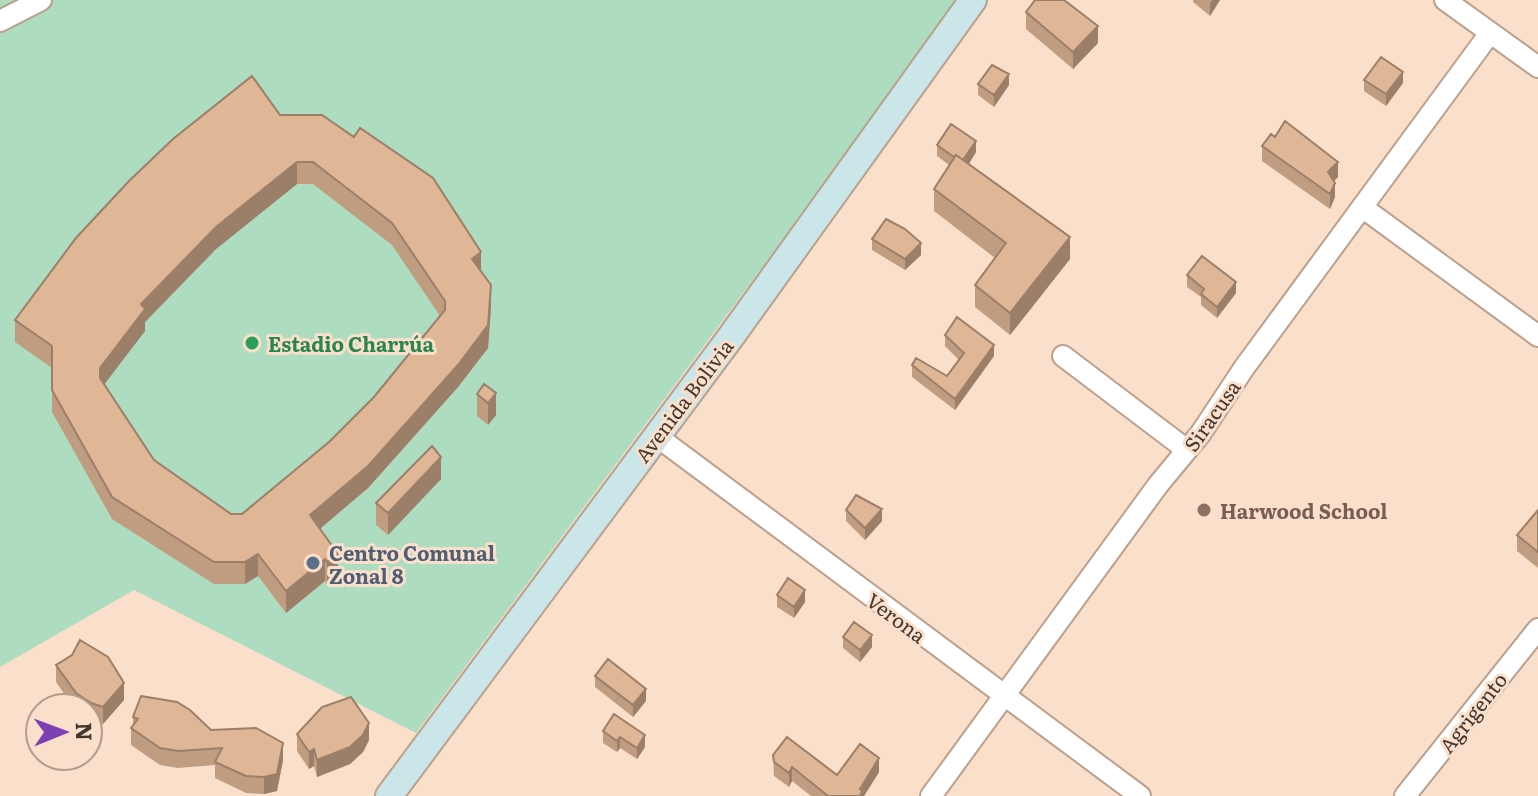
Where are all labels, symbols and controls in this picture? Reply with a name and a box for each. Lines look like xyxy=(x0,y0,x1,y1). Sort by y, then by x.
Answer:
place label: Estadio Charrúa xyxy=(268,328,434,358)
street label: Avenida Bolivia xyxy=(626,332,740,468)
marker: Estadio Charrúa xyxy=(243,334,261,352)
street label: Siracusa xyxy=(1175,373,1247,457)
place label: Harwood School xyxy=(1220,495,1388,525)
marker: Harwood School xyxy=(1195,501,1213,519)
place label: Centro Comunal Zonal 8 xyxy=(329,537,495,590)
marker: Centro Comunal Zonal 8 xyxy=(304,554,322,572)
street label: Verona xyxy=(861,585,933,649)
street label: Agrigento xyxy=(1431,665,1513,759)
north arrow xyxy=(24,692,104,772)
text: N xyxy=(69,722,102,741)

